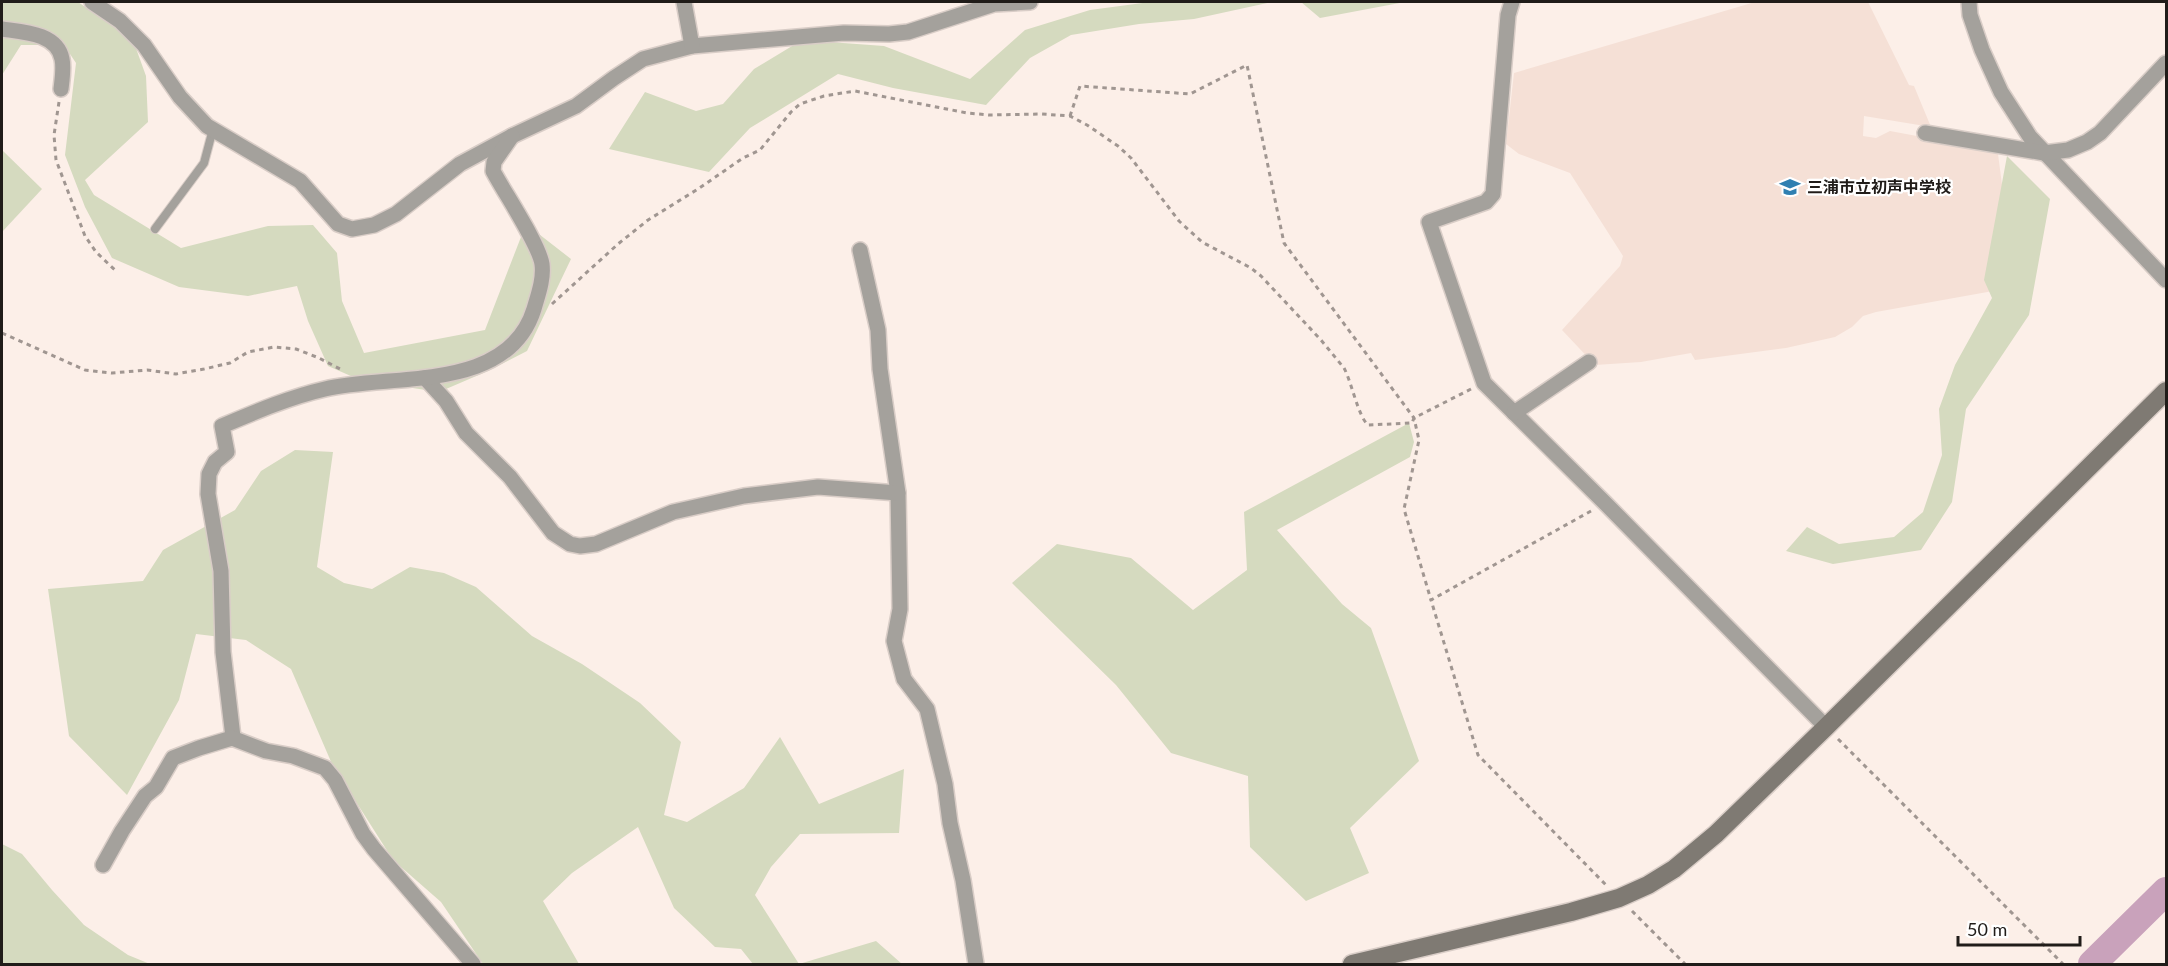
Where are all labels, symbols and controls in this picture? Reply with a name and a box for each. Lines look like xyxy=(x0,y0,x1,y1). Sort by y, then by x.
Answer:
school or university icon: 三浦市立初声中学校 xyxy=(1778,175,1802,199)
place label: 三浦市立初声中学校 xyxy=(1807,177,1951,196)
scale bar xyxy=(1958,909,2080,947)
text: 50 m xyxy=(1967,918,2007,940)

